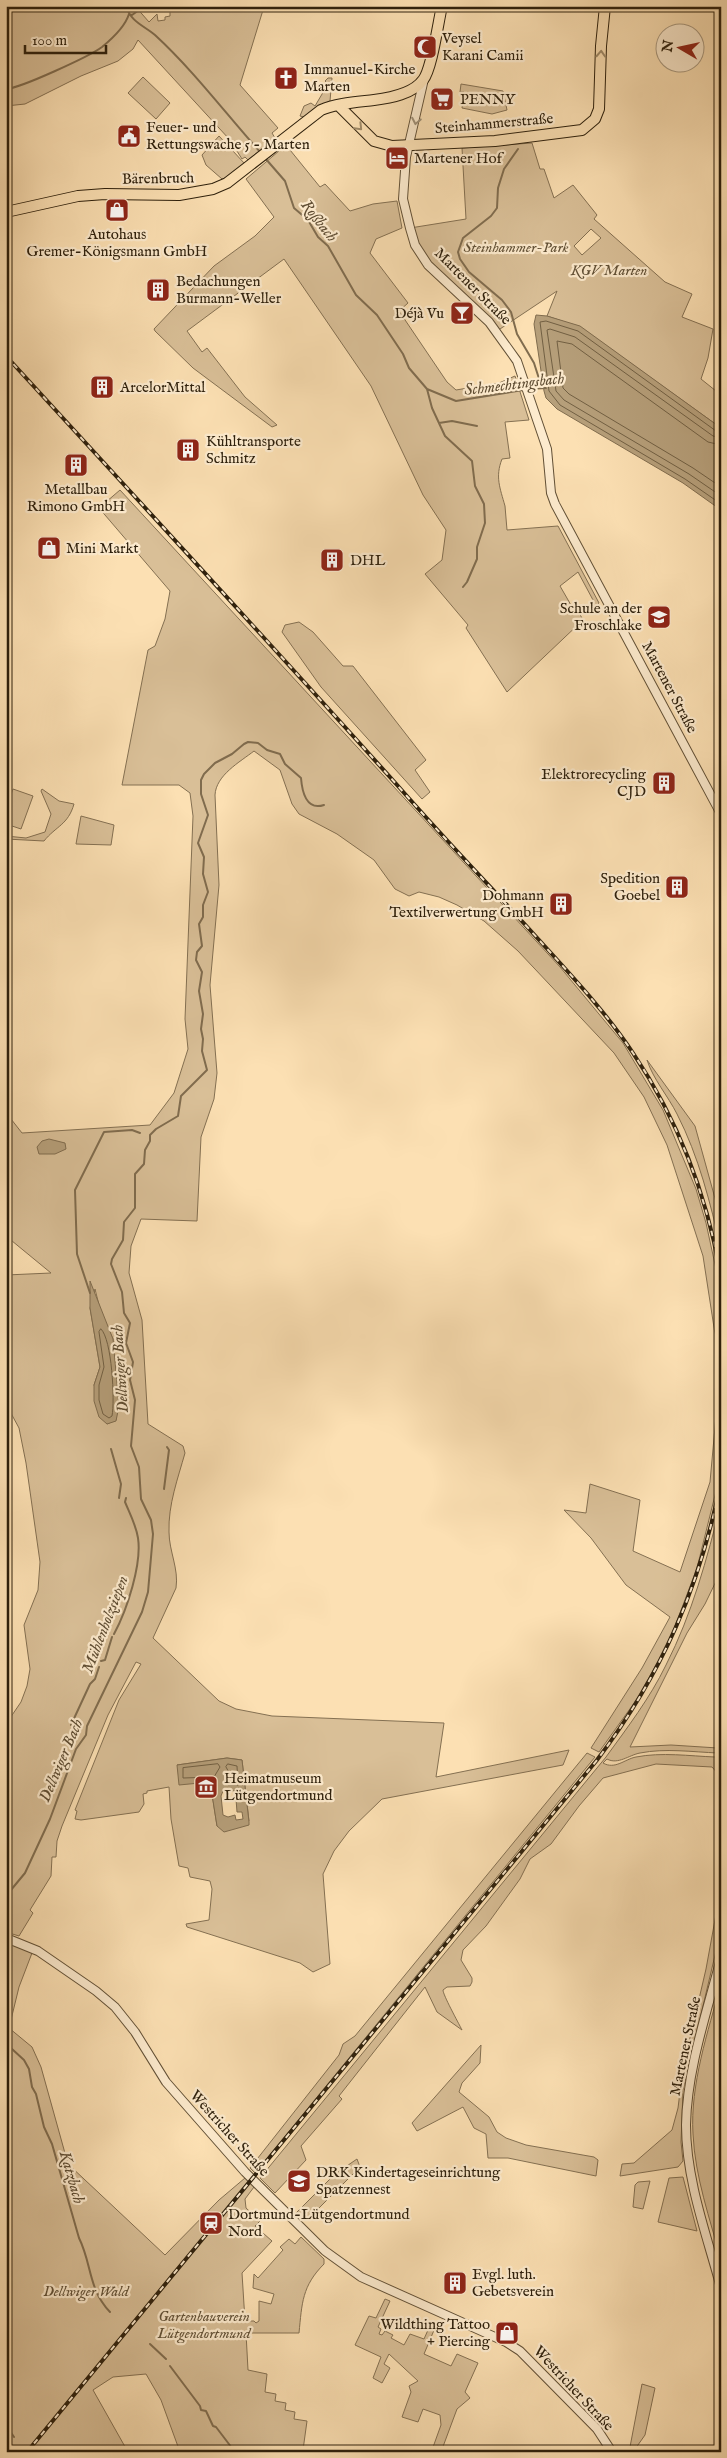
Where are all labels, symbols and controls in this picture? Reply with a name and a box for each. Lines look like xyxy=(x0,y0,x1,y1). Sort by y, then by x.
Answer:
scale bar xyxy=(25,22,106,54)
north arrow xyxy=(654,22,704,72)
place label: Veysel Karani Camii xyxy=(441,29,523,65)
text: 100 m xyxy=(32,31,68,50)
mosque icon: Veysel Karani Camii xyxy=(412,34,438,60)
text: N xyxy=(658,39,678,55)
one-way arrow xyxy=(595,50,606,58)
place label: Immanuel-Kirche Marten xyxy=(304,60,415,96)
church icon: Immanuel-Kirche Marten xyxy=(273,65,299,91)
supermarket icon: PENNY xyxy=(429,86,455,112)
place label: PENNY xyxy=(460,90,516,109)
street label: Steinhammerstraße xyxy=(434,109,554,138)
one-way arrow xyxy=(411,116,421,125)
place label: Feuer- und Rettungswache 5 - Marten xyxy=(146,118,310,154)
one-way arrow xyxy=(353,121,362,130)
public building icon: Feuer- und Rettungswache 5 - Marten xyxy=(116,123,142,149)
hotel icon: Martener Hof xyxy=(384,145,410,171)
place label: Martener Hof xyxy=(414,149,504,168)
street label: Bärenbruch xyxy=(122,168,194,189)
water label: Roßbach xyxy=(296,196,341,247)
shop icon: Autohaus Gremer-Königsmann GmbH xyxy=(104,197,130,223)
place label: Autohaus Gremer-Königsmann GmbH xyxy=(27,225,208,261)
park label: Steinhammer-Park xyxy=(463,238,569,257)
street label: Martener Straße xyxy=(430,244,515,329)
park label: KGV Marten xyxy=(570,261,647,280)
place label: Bedachungen Burmann-Weller xyxy=(176,272,282,308)
building icon: Bedachungen Burmann-Weller xyxy=(145,277,171,303)
bar icon: Déjà Vu xyxy=(449,300,475,326)
place label: Déjà Vu xyxy=(395,304,444,323)
water label: Schmechtingsbach xyxy=(463,369,566,401)
building icon: ArcelorMittal xyxy=(89,374,115,400)
place label: ArcelorMittal xyxy=(119,378,206,397)
place label: Kühltransporte Schmitz xyxy=(206,432,301,468)
building icon: Kühltransporte Schmitz xyxy=(175,437,201,463)
building icon: Metallbau Rimono GmbH xyxy=(63,452,89,478)
place label: Metallbau Rimono GmbH xyxy=(27,480,125,516)
shop icon: Mini Markt xyxy=(36,535,62,561)
place label: Mini Markt xyxy=(66,539,139,558)
building icon: DHL xyxy=(319,547,345,573)
place label: DHL xyxy=(350,551,386,570)
place label: Schule an der Froschlake xyxy=(560,599,642,635)
school or university icon: Schule an der Froschlake xyxy=(646,604,672,630)
street label: Martener Straße xyxy=(637,638,702,736)
place label: Elektrorecycling CJD xyxy=(541,765,647,801)
building icon: Elektrorecycling CJD xyxy=(651,770,677,796)
place label: Spedition Goebel xyxy=(600,869,661,905)
building icon: Spedition Goebel xyxy=(664,874,690,900)
place label: Dohmann Textilverwertung GmbH xyxy=(389,886,544,922)
building icon: Dohmann Textilverwertung GmbH xyxy=(548,891,574,917)
water label: Dellwiger Bach xyxy=(108,1324,134,1414)
water label: Mühlenholzsiepen xyxy=(78,1573,134,1676)
water label: Dellwiger Bach xyxy=(35,1716,88,1805)
place label: Heimatmuseum Lütgendortmund xyxy=(224,1769,334,1805)
museum icon: Heimatmuseum Lütgendortmund xyxy=(193,1774,219,1800)
street label: Martener Straße xyxy=(666,1995,705,2098)
street label: Westricher Straße xyxy=(186,2086,274,2181)
water label: Katzbach xyxy=(54,2148,88,2206)
place label: DRK Kindertageseinrichtung Spatzennest xyxy=(316,2163,501,2199)
school or university icon: DRK Kindertageseinrichtung Spatzennest xyxy=(286,2168,312,2194)
place label: Dortmund-Lütgendortmund Nord xyxy=(228,2205,410,2241)
station icon: Dortmund-Lütgendortmund Nord xyxy=(198,2210,224,2236)
place label: Evgl. luth. Gebetsverein xyxy=(472,2265,554,2301)
building icon: Evgl. luth. Gebetsverein xyxy=(442,2270,468,2296)
park label: Dellwiger Wald xyxy=(43,2282,130,2302)
park label: Gartenbauverein Lütgendortmund xyxy=(157,2307,251,2344)
place label: Wildthing Tattoo + Piercing xyxy=(380,2315,491,2351)
shop icon: Wildthing Tattoo + Piercing xyxy=(494,2320,520,2346)
street label: Westricher Straße xyxy=(529,2342,618,2435)

